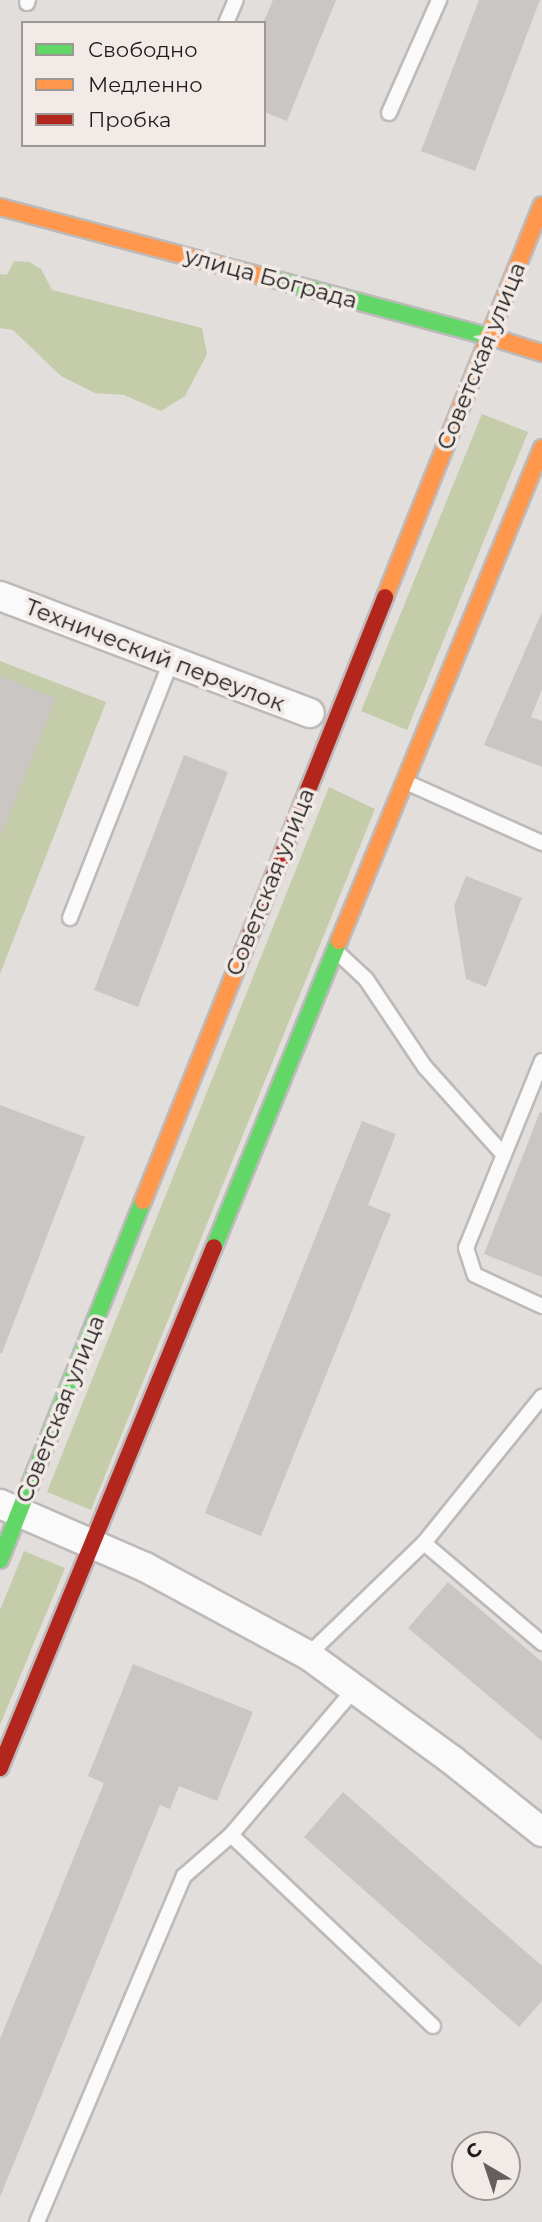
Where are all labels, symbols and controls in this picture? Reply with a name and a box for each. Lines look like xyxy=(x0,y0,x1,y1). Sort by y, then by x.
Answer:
legend xyxy=(21,21,266,147)
text: Свободно xyxy=(88,37,198,62)
text: Медленно xyxy=(88,72,203,97)
text: Пробка xyxy=(88,107,171,132)
street label: улица Бограда xyxy=(182,242,360,314)
street label: Советская улица xyxy=(431,258,531,454)
street label: Технический переулок xyxy=(21,593,289,717)
street label: Советская улица xyxy=(220,784,320,980)
street label: Советская улица xyxy=(10,1311,110,1507)
north arrow xyxy=(451,2131,521,2201)
text: С xyxy=(461,2138,486,2164)

